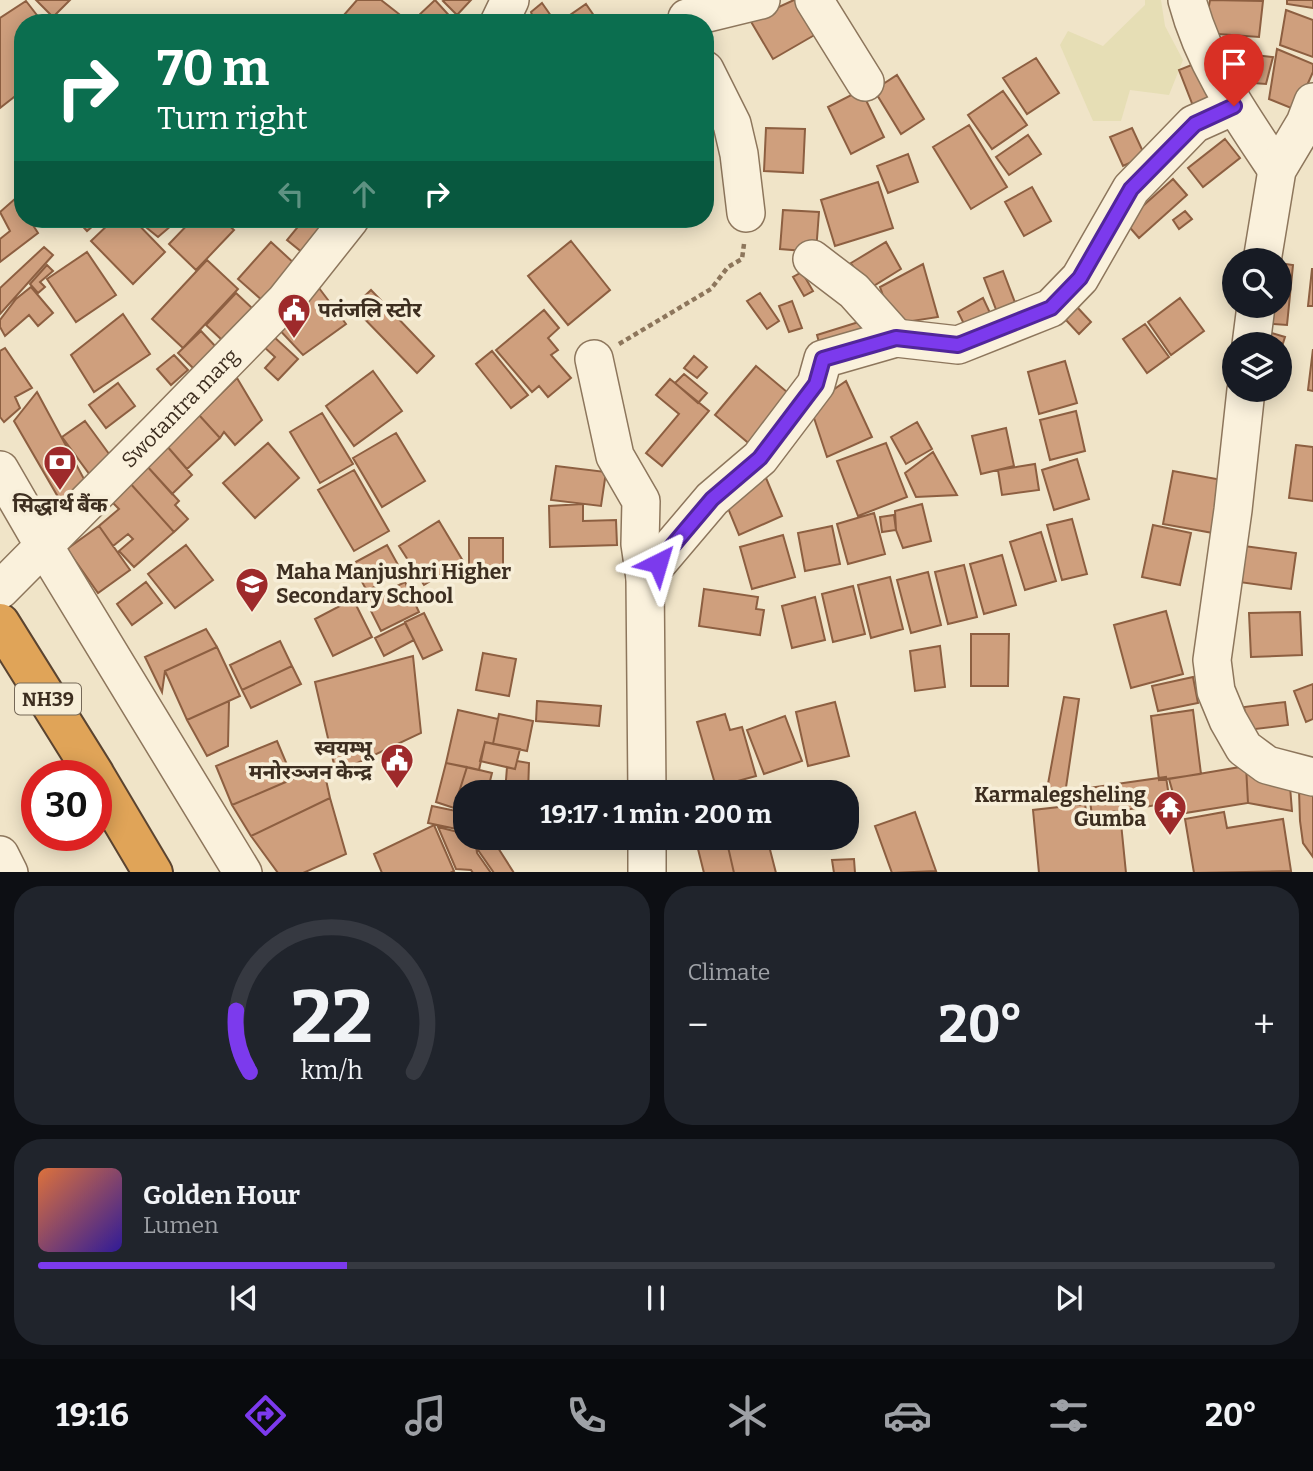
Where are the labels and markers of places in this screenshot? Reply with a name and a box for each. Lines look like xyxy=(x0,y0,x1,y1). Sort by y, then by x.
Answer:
pin xyxy=(1204,34,1264,106)
public building icon: पतंजलि स्टोर xyxy=(275,291,313,340)
place label: पतंजलि स्टोर xyxy=(318,297,422,323)
bank icon: सिद्धार्थ बैंक xyxy=(41,443,79,492)
place label: सिद्धार्थ बैंक xyxy=(12,492,108,518)
place label: Maha Manjushri Higher Secondary School xyxy=(276,559,511,609)
school or university icon: Maha Manjushri Higher Secondary School xyxy=(233,565,271,614)
place label: स्वयम्भू मनोरञ्जन केन्द्र xyxy=(249,735,375,785)
public building icon: स्वयम्भू मनोरञ्जन केन्द्र xyxy=(378,741,416,790)
place label: Karmalegsheling Gumba xyxy=(974,782,1146,832)
temple icon: Karmalegsheling Gumba xyxy=(1151,788,1189,837)

